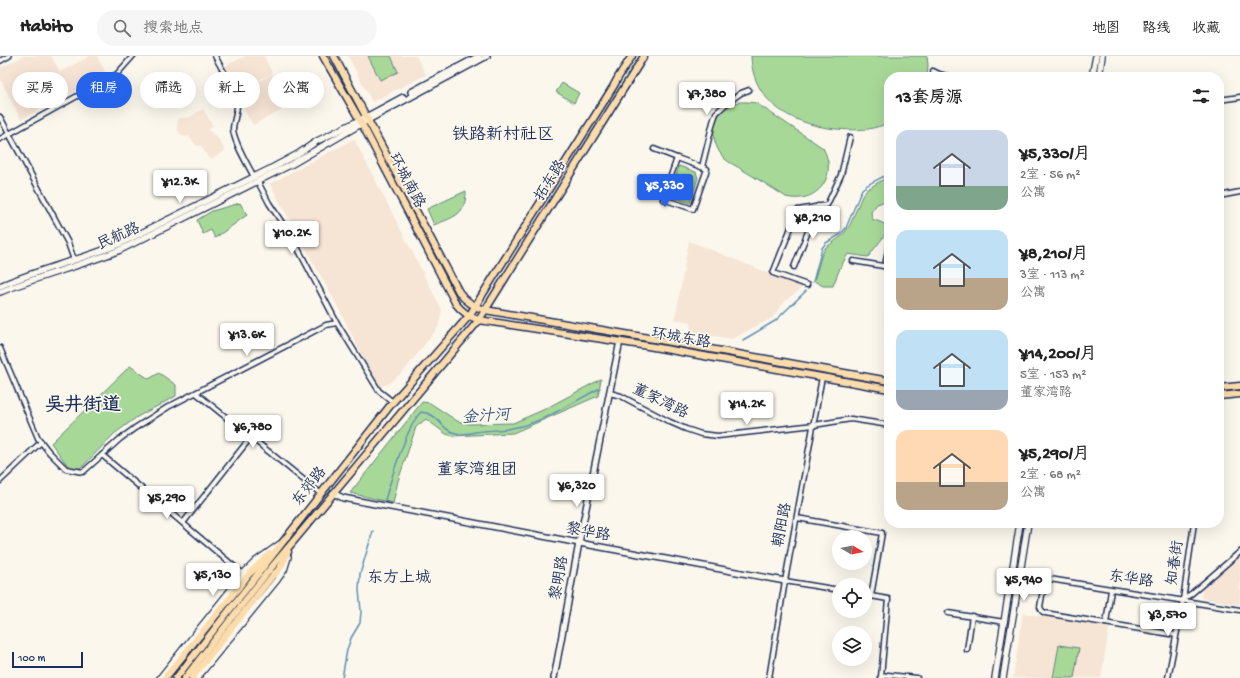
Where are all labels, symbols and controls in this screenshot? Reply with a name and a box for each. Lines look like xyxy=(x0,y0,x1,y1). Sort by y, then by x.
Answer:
search box xyxy=(97,10,377,46)
text: Habito xyxy=(20,16,73,39)
icon: search xyxy=(111,17,133,39)
text: 搜索地点 xyxy=(143,20,203,38)
text: 地图 xyxy=(1092,21,1120,38)
text: 路线 xyxy=(1142,21,1170,38)
text: 收藏 xyxy=(1192,21,1220,38)
chip: 买房 xyxy=(12,72,68,108)
chip: 租房 xyxy=(76,72,132,108)
chip: 筛选 xyxy=(140,72,196,108)
chip: 新上 xyxy=(204,72,260,108)
chip: 公寓 xyxy=(268,72,324,108)
pin: ¥7,380 xyxy=(674,82,740,116)
icon: filters xyxy=(1190,85,1212,107)
text: ¥7,380 xyxy=(688,87,726,102)
text: 13套房源 xyxy=(896,89,963,109)
district label: 铁路新村社区 xyxy=(452,124,554,146)
text: ¥5,330/月 xyxy=(1020,145,1091,165)
icon: home xyxy=(928,146,976,194)
street label: 环城南路 xyxy=(384,150,429,212)
street label: 拓东路 xyxy=(531,157,571,205)
text: 2室 · 56 m² xyxy=(1020,168,1081,183)
pin: ¥12.3K xyxy=(147,170,213,204)
pin: ¥5,330 xyxy=(632,174,698,208)
text: ¥12.3K xyxy=(162,175,198,190)
text: ¥5,330 xyxy=(646,179,684,194)
text: 公寓 xyxy=(1020,186,1046,201)
pin: ¥8,210 xyxy=(780,206,846,240)
text: ¥8,210 xyxy=(795,211,831,226)
street label: 民航路 xyxy=(94,219,143,254)
pin: ¥10.2K xyxy=(259,221,325,255)
text: ¥10.2K xyxy=(274,226,310,241)
text: ¥8,210/月 xyxy=(1020,245,1088,265)
icon: home xyxy=(928,246,976,294)
text: 3室 · 113 m² xyxy=(1020,268,1085,283)
text: 公寓 xyxy=(1020,286,1046,301)
pin: ¥13.6K xyxy=(214,323,280,357)
street label: 环城东路 xyxy=(650,325,712,353)
text: ¥13.6K xyxy=(229,328,265,343)
text: ¥14,200/月 xyxy=(1020,345,1097,365)
icon: home xyxy=(928,346,976,394)
text: 5室 · 153 m² xyxy=(1020,368,1086,383)
street label: 董家湾路 xyxy=(629,381,691,423)
text: 董家湾路 xyxy=(1020,386,1072,401)
pin: ¥14.2K xyxy=(714,392,780,426)
district label: 吴井街道 xyxy=(45,394,121,418)
text: ¥14.2K xyxy=(729,397,765,412)
water label: 金汁河 xyxy=(461,405,514,429)
pin: ¥6,780 xyxy=(220,415,286,449)
text: ¥6,780 xyxy=(234,420,272,435)
text: ¥5,290/月 xyxy=(1020,445,1090,465)
icon: home xyxy=(928,446,976,494)
district label: 董家湾组团 xyxy=(437,460,517,481)
street label: 东郊路 xyxy=(289,464,331,510)
text: 2室 · 68 m² xyxy=(1020,468,1081,483)
pin: ¥6,320 xyxy=(544,474,610,508)
text: ¥6,320 xyxy=(558,479,596,494)
pin: ¥5,290 xyxy=(134,486,200,520)
text: 公寓 xyxy=(1020,486,1046,501)
text: ¥5,290 xyxy=(148,491,186,506)
street label: 朝阳路 xyxy=(770,501,796,549)
street label: 黎华路 xyxy=(564,519,612,546)
north arrow xyxy=(832,530,872,570)
map controls xyxy=(832,530,872,666)
street label: 知春街 xyxy=(1164,539,1188,587)
street label: 黎明路 xyxy=(546,554,573,602)
pin: ¥5,130 xyxy=(180,563,246,597)
text: ¥5,130 xyxy=(195,568,231,583)
pin: ¥5,940 xyxy=(991,568,1057,602)
street label: 东华路 xyxy=(1107,568,1155,592)
district label: 东方上城 xyxy=(367,569,431,589)
text: ¥5,940 xyxy=(1006,573,1043,588)
button: locate xyxy=(832,578,872,618)
pin: ¥3,570 xyxy=(1135,603,1201,637)
text: ¥3,570 xyxy=(1149,608,1187,623)
button: layers xyxy=(832,626,872,666)
scale bar xyxy=(12,650,83,669)
text: 100 m xyxy=(18,653,45,665)

